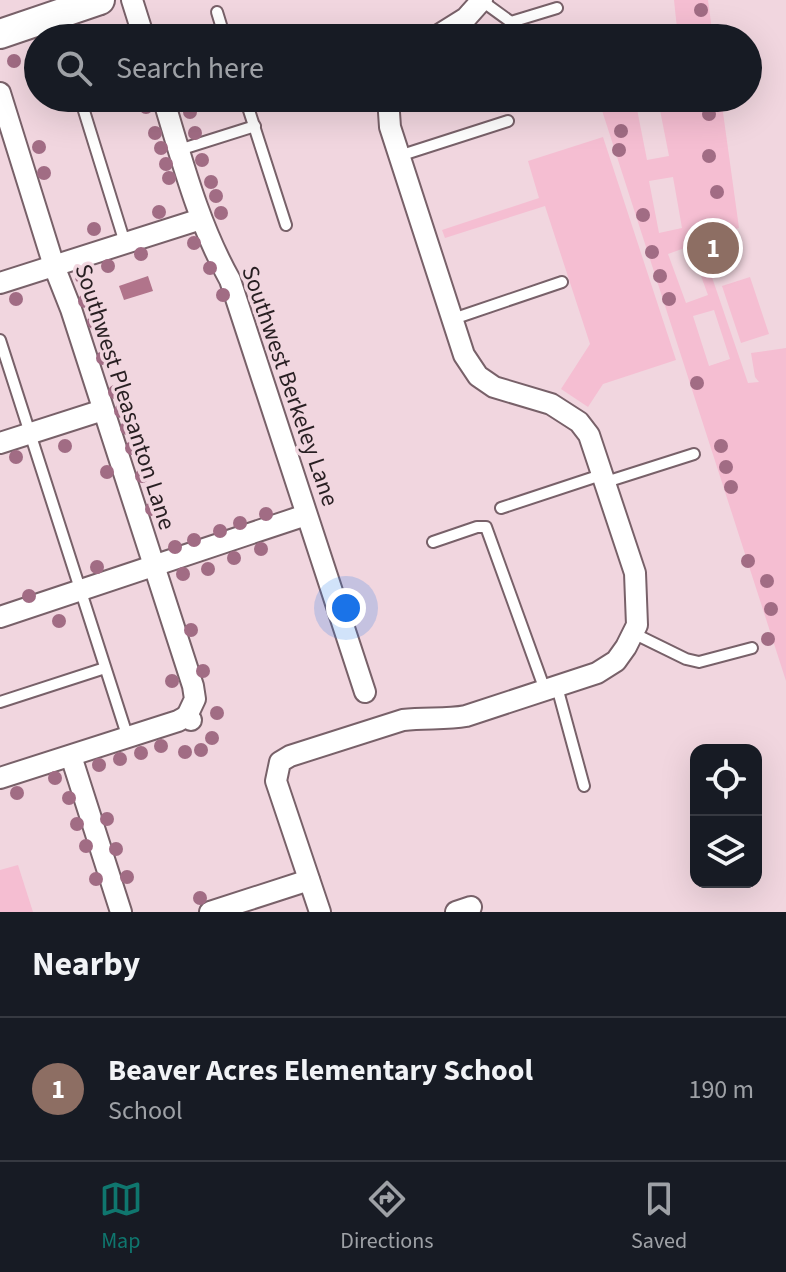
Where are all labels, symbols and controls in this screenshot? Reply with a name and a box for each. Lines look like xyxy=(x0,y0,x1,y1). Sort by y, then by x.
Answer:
search box xyxy=(24,24,762,112)
icon: search xyxy=(52,46,96,90)
text: Search here xyxy=(116,47,264,90)
pin: 1 xyxy=(687,218,739,278)
street label: Southwest Pleasanton Lane xyxy=(65,259,185,535)
street label: Southwest Berkeley Lane xyxy=(232,261,348,511)
your location xyxy=(326,588,366,628)
map controls xyxy=(690,744,762,888)
button: locate xyxy=(690,744,762,816)
button: layers xyxy=(690,816,762,888)
text: Nearby xyxy=(32,940,140,989)
text: Beaver Acres Elementary School xyxy=(108,1049,533,1092)
text: 1 xyxy=(51,1071,65,1108)
text: 190 m xyxy=(688,1071,754,1108)
text: School xyxy=(108,1092,183,1129)
tab: Map xyxy=(99,1177,143,1257)
tab: Directions xyxy=(340,1177,433,1257)
tab: Saved xyxy=(631,1177,687,1257)

